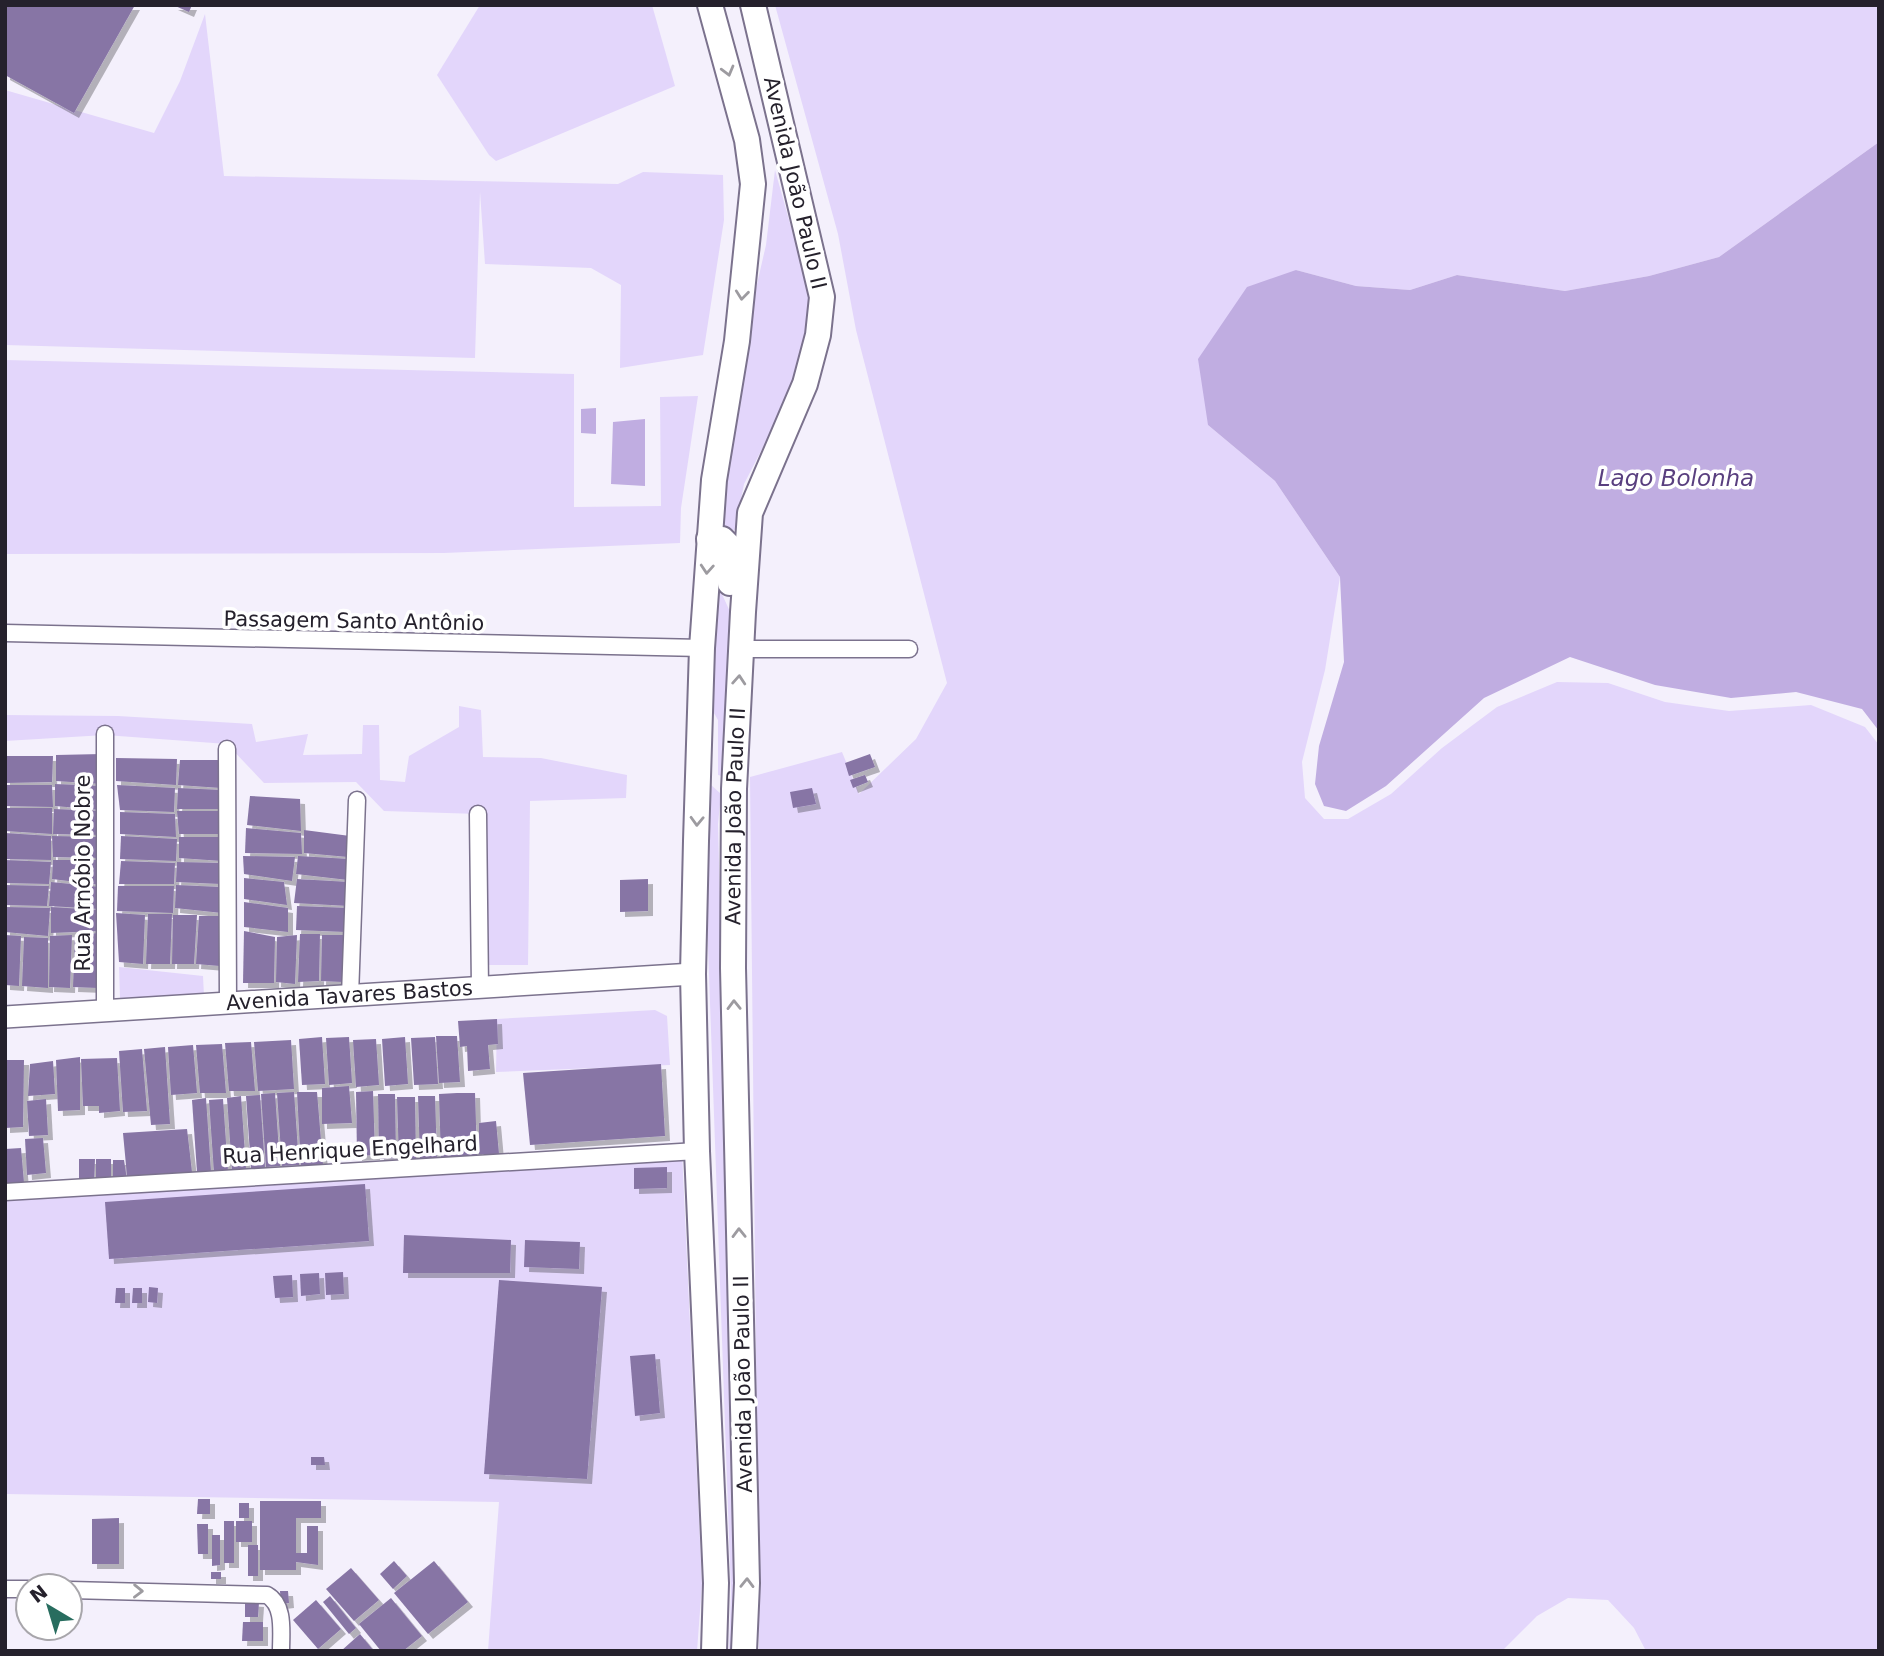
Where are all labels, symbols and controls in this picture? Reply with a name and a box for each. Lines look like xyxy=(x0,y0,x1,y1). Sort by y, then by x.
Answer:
one-way arrow xyxy=(720,65,734,77)
street label: Avenida João Paulo II xyxy=(759,74,831,292)
one-way arrow xyxy=(734,289,749,301)
water label: Lago Bolonha xyxy=(1598,465,1754,491)
one-way arrow xyxy=(700,564,715,575)
street label: Passagem Santo Antônio xyxy=(223,607,485,635)
one-way arrow xyxy=(731,674,746,685)
street label: Avenida João Paulo II xyxy=(721,707,750,925)
street label: Rua Arnóbio Nobre xyxy=(71,775,95,971)
one-way arrow xyxy=(689,816,704,827)
street label: Avenida Tavares Bastos xyxy=(225,976,473,1015)
one-way arrow xyxy=(727,999,742,1010)
street label: Rua Henrique Engelhard xyxy=(222,1131,478,1169)
one-way arrow xyxy=(732,1227,747,1238)
street label: Avenida João Paulo II xyxy=(729,1275,757,1493)
north arrow xyxy=(14,1572,84,1642)
one-way arrow xyxy=(739,1577,755,1587)
text: N xyxy=(25,1580,52,1607)
one-way arrow xyxy=(133,1583,144,1599)

